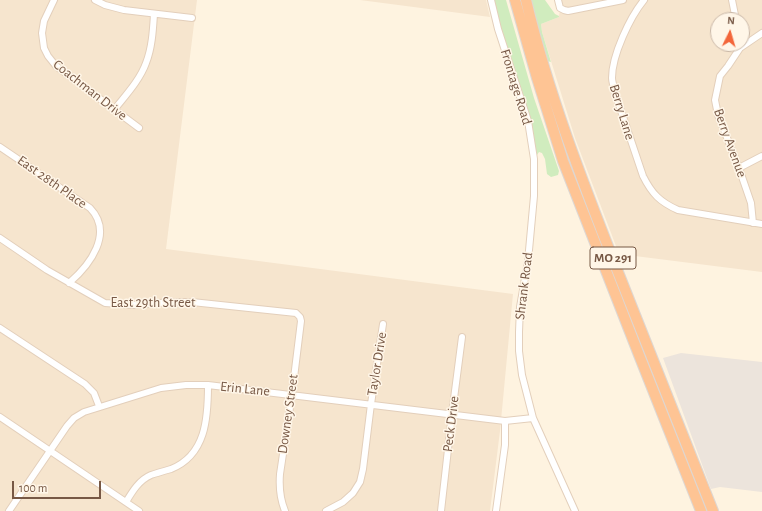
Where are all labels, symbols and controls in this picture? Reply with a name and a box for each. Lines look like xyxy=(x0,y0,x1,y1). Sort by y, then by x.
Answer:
north arrow xyxy=(710,12,750,52)
text: N xyxy=(727,15,735,26)
street label: Frontage Road xyxy=(497,47,535,127)
street label: Coachman Drive xyxy=(50,56,130,124)
street label: Berry Lane xyxy=(606,82,638,142)
street label: Berry Avenue xyxy=(710,106,750,180)
street label: East 28th Place xyxy=(14,152,90,212)
road number: MO 291 xyxy=(590,247,636,269)
street label: Shrank Road xyxy=(512,251,536,321)
street label: East 29th Street xyxy=(111,295,195,311)
street label: Taylor Drive xyxy=(364,331,390,397)
street label: Downey Street xyxy=(274,373,302,455)
street label: Erin Lane xyxy=(219,378,271,400)
street label: Peck Drive xyxy=(439,395,463,453)
scale bar xyxy=(14,473,103,499)
text: 100 m xyxy=(19,482,47,494)

